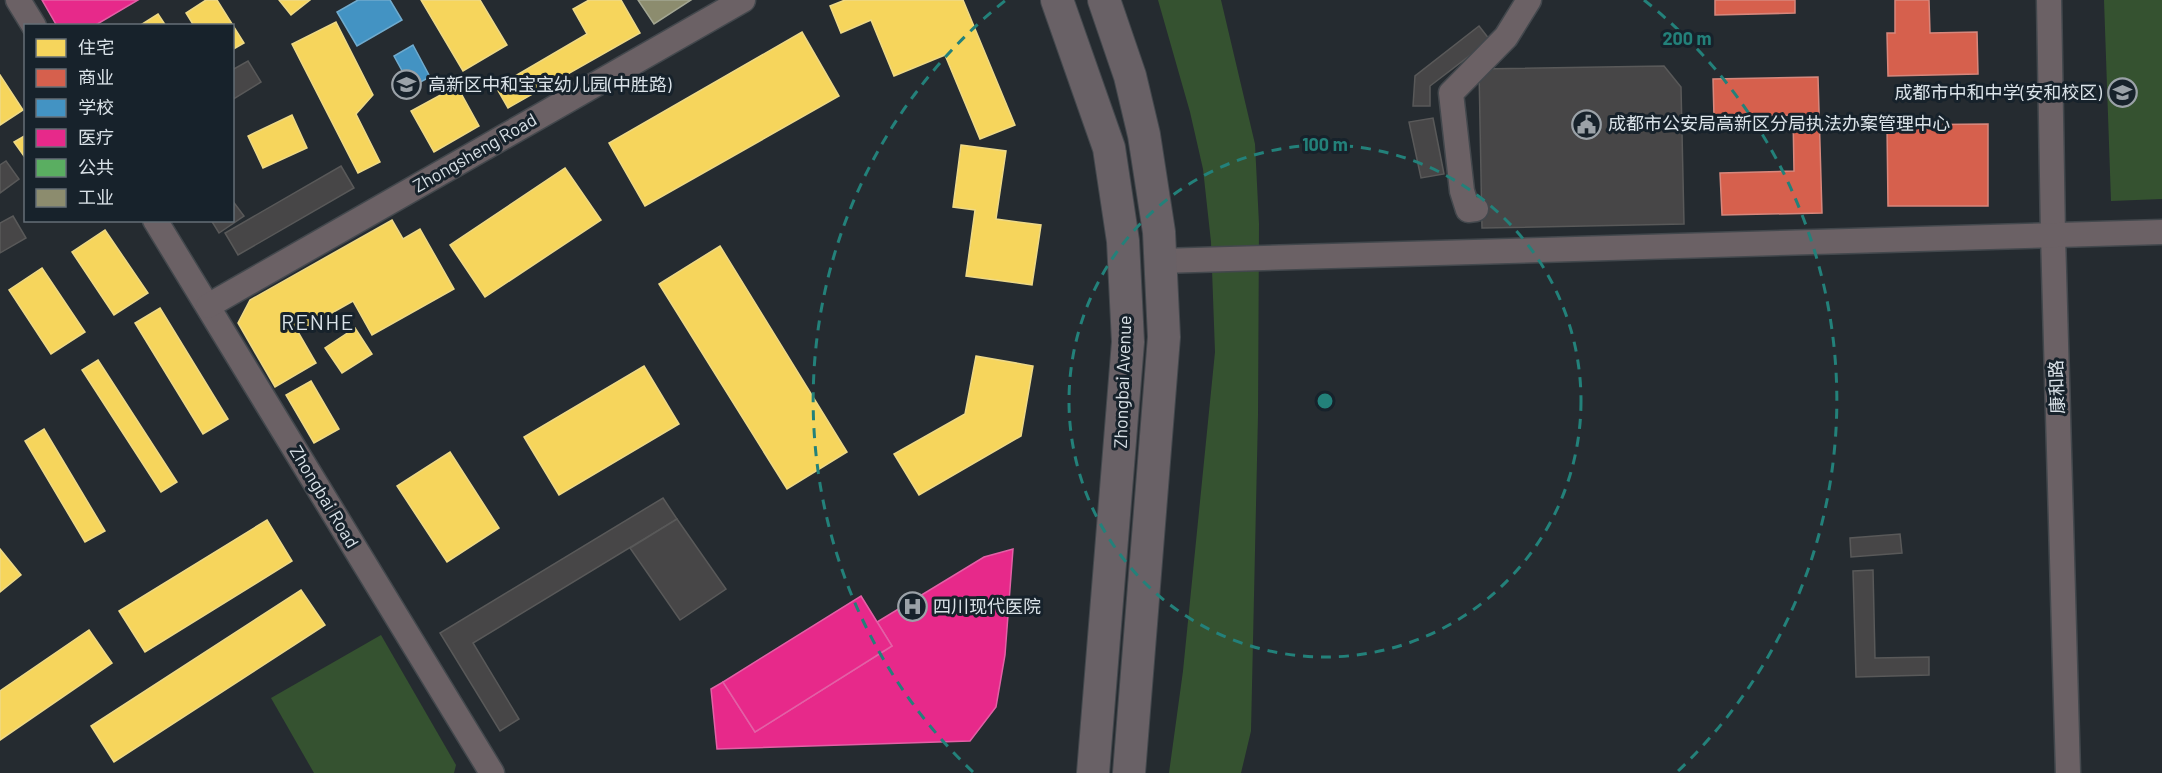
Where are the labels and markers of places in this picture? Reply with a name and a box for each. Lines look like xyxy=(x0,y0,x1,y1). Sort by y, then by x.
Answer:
school or university icon: 高新区中和宝宝幼儿园(中胜路) xyxy=(391,69,423,101)
place label: 高新区中和宝宝幼儿园(中胜路) xyxy=(428,73,672,95)
school or university icon: 成都市中和中学(安和校区) xyxy=(2107,77,2139,109)
place label: 成都市中和中学(安和校区) xyxy=(1895,81,2102,103)
public building icon: 成都市公安局高新区分局执法办案管理中心 xyxy=(1571,108,1603,140)
place label: 成都市公安局高新区分局执法办案管理中心 xyxy=(1608,112,1950,134)
centre of rings xyxy=(1315,391,1335,411)
hospital icon: 四川现代医院 xyxy=(896,591,928,623)
place label: 四川现代医院 xyxy=(933,595,1041,617)

